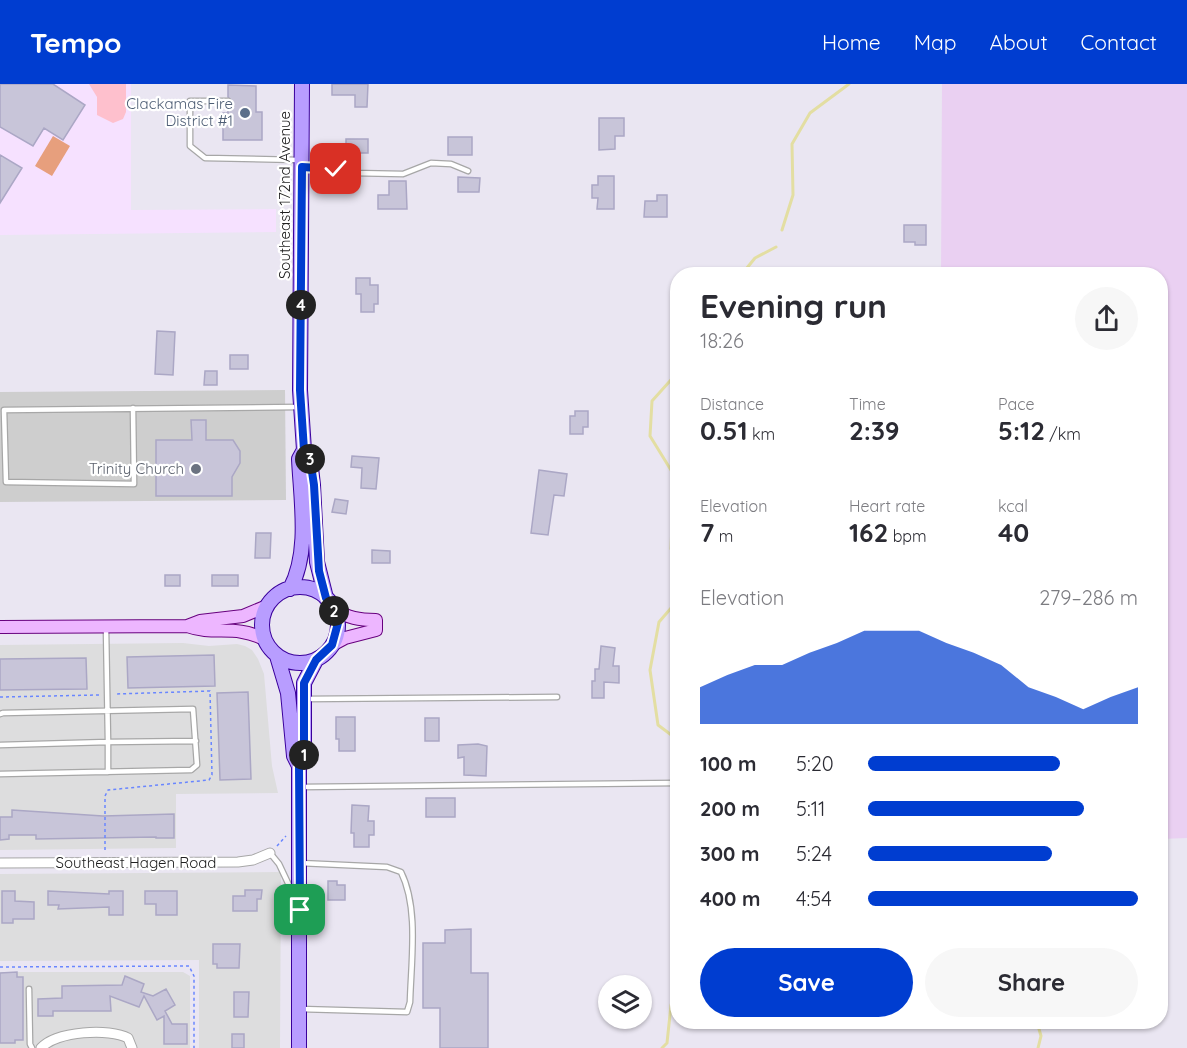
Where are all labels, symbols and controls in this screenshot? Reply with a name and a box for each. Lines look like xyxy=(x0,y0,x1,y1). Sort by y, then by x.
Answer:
text: Tempo xyxy=(30,25,122,60)
text: Home xyxy=(822,29,881,55)
text: Map xyxy=(914,29,957,55)
text: About xyxy=(990,29,1048,55)
text: Contact xyxy=(1081,29,1157,55)
place label: Clackamas Fire District #1 xyxy=(126,94,233,130)
marker: Clackamas Fire District #1 xyxy=(238,106,252,120)
street label: Southeast 172nd Avenue xyxy=(275,111,294,279)
pin xyxy=(310,143,361,194)
icon: check xyxy=(319,152,352,185)
text: Evening run xyxy=(700,285,887,326)
button: share xyxy=(1075,287,1138,350)
pin: 4 xyxy=(286,290,316,320)
text: 4 xyxy=(296,295,306,315)
text: 18:26 xyxy=(700,328,744,353)
text: Distance xyxy=(700,394,764,414)
text: Time xyxy=(849,394,886,414)
text: Pace xyxy=(998,394,1034,414)
text: 0.51 xyxy=(700,414,748,447)
text: 2:39 xyxy=(849,414,900,447)
text: 5:12 xyxy=(998,414,1045,447)
text: km xyxy=(748,424,775,444)
text: /km xyxy=(1045,424,1081,444)
pin: 3 xyxy=(295,444,325,474)
text: 3 xyxy=(306,449,314,469)
place label: Trinity Church xyxy=(89,459,184,478)
marker: Trinity Church xyxy=(189,462,203,476)
text: Elevation xyxy=(700,496,767,516)
text: Heart rate xyxy=(849,496,925,516)
text: kcal xyxy=(998,496,1028,516)
text: 7 xyxy=(700,516,714,549)
text: 162 xyxy=(849,516,888,549)
text: 40 xyxy=(998,516,1029,549)
text: m xyxy=(714,526,733,546)
text: bpm xyxy=(888,526,927,546)
text: Elevation xyxy=(700,585,784,610)
text: 279–286 m xyxy=(1039,585,1138,610)
pin: 2 xyxy=(319,596,349,626)
text: 2 xyxy=(329,601,339,621)
pin: 1 xyxy=(289,740,319,770)
text: 1 xyxy=(301,745,307,765)
text: 100 m xyxy=(700,751,756,776)
text: 5:20 xyxy=(796,751,834,776)
text: 200 m xyxy=(700,796,760,821)
text: 5:11 xyxy=(796,796,825,821)
text: 300 m xyxy=(700,841,759,866)
text: 5:24 xyxy=(796,841,832,866)
street label: Southeast Hagen Road xyxy=(56,853,216,872)
pin xyxy=(274,884,325,935)
text: 400 m xyxy=(700,886,760,911)
text: 4:54 xyxy=(796,886,832,911)
icon: arrive xyxy=(283,893,316,926)
button: Save xyxy=(700,948,913,1017)
button: Share xyxy=(925,948,1138,1017)
map controls xyxy=(598,975,652,1029)
button: layers xyxy=(598,975,652,1029)

